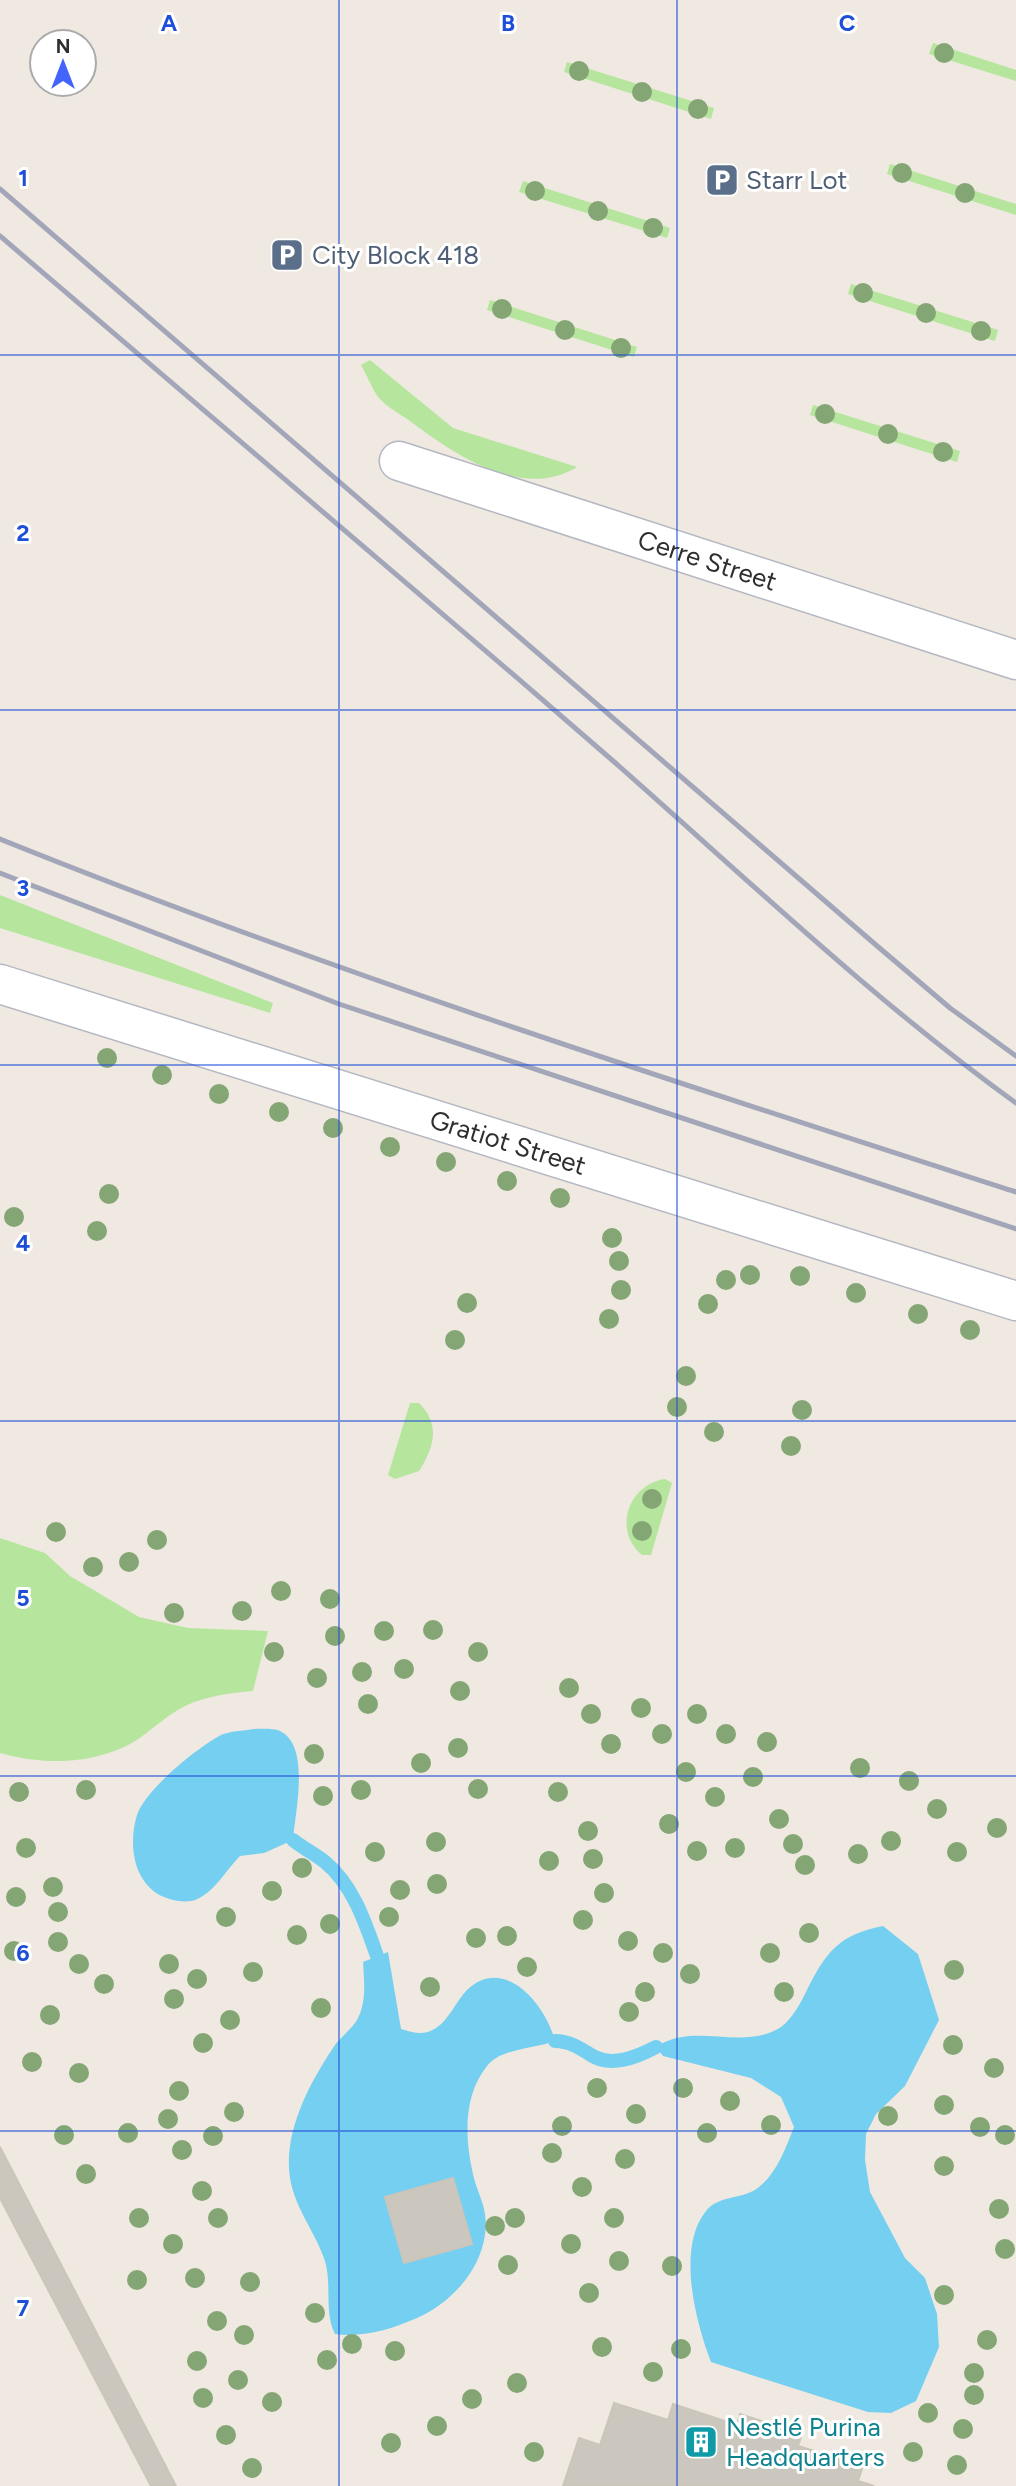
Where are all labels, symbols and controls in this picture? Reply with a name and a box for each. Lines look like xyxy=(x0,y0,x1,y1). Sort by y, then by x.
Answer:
text: A xyxy=(161,9,178,37)
text: B xyxy=(501,9,515,37)
text: C xyxy=(839,9,856,37)
north arrow xyxy=(28,28,98,98)
text: N xyxy=(56,35,70,58)
parking icon: Starr Lot xyxy=(703,161,741,199)
text: 1 xyxy=(18,164,28,192)
place label: Starr Lot xyxy=(746,164,848,196)
parking icon: City Block 418 xyxy=(268,236,306,274)
place label: City Block 418 xyxy=(312,239,479,271)
text: 2 xyxy=(16,519,30,547)
street label: Cerre Street xyxy=(634,523,781,598)
text: 3 xyxy=(17,874,29,902)
street label: Gratiot Street xyxy=(426,1103,590,1182)
text: 4 xyxy=(16,1229,30,1257)
text: 5 xyxy=(16,1584,30,1612)
text: 6 xyxy=(16,1939,30,1967)
text: 7 xyxy=(17,2294,30,2322)
place label: Nestlé Purina Headquarters xyxy=(726,2411,885,2473)
building icon: Nestlé Purina Headquarters xyxy=(682,2423,720,2461)

